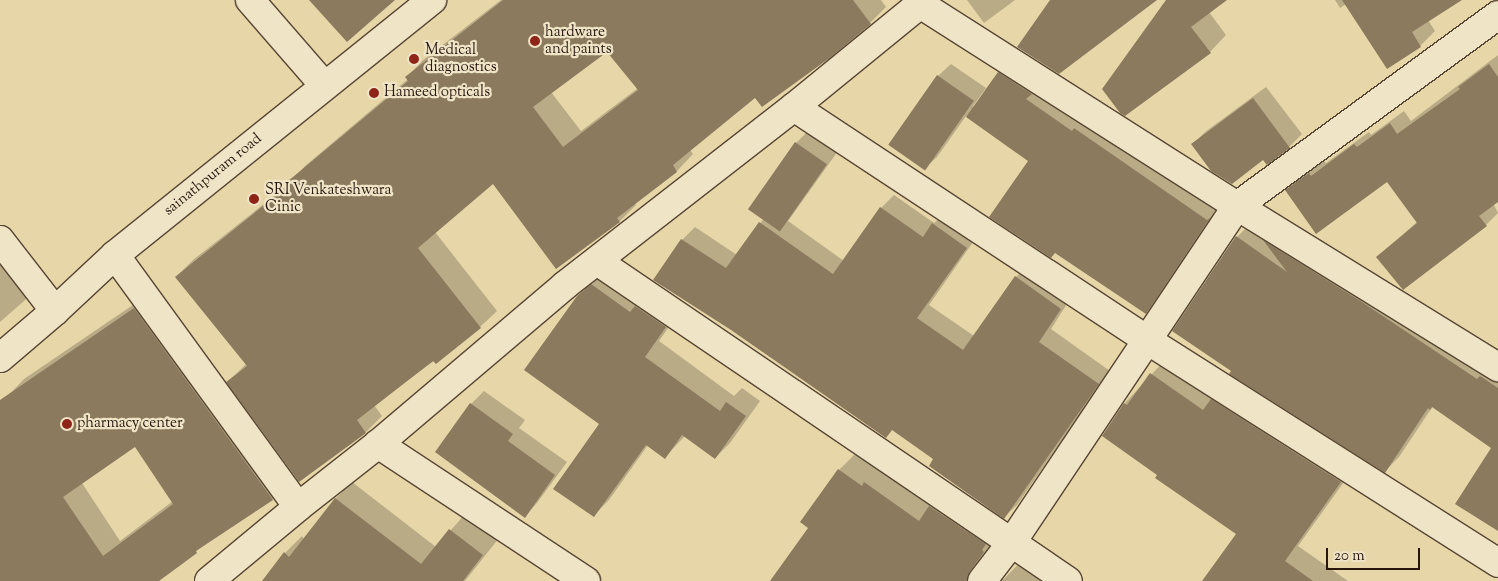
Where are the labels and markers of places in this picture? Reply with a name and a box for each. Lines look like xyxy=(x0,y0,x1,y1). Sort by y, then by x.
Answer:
place label: hardware and paints xyxy=(545,23,612,58)
marker: hardware and paints xyxy=(529,35,541,47)
place label: Medical diagnostics xyxy=(425,41,497,76)
marker: Medical diagnostics xyxy=(407,52,421,66)
place label: Hameed opticals xyxy=(384,84,490,102)
marker: Hameed opticals xyxy=(368,87,380,99)
place label: SRI Venkateshwara Cinic xyxy=(265,181,391,216)
marker: SRI Venkateshwara Cinic xyxy=(247,192,261,206)
place label: pharmacy center xyxy=(77,415,183,433)
marker: pharmacy center xyxy=(61,418,73,430)

